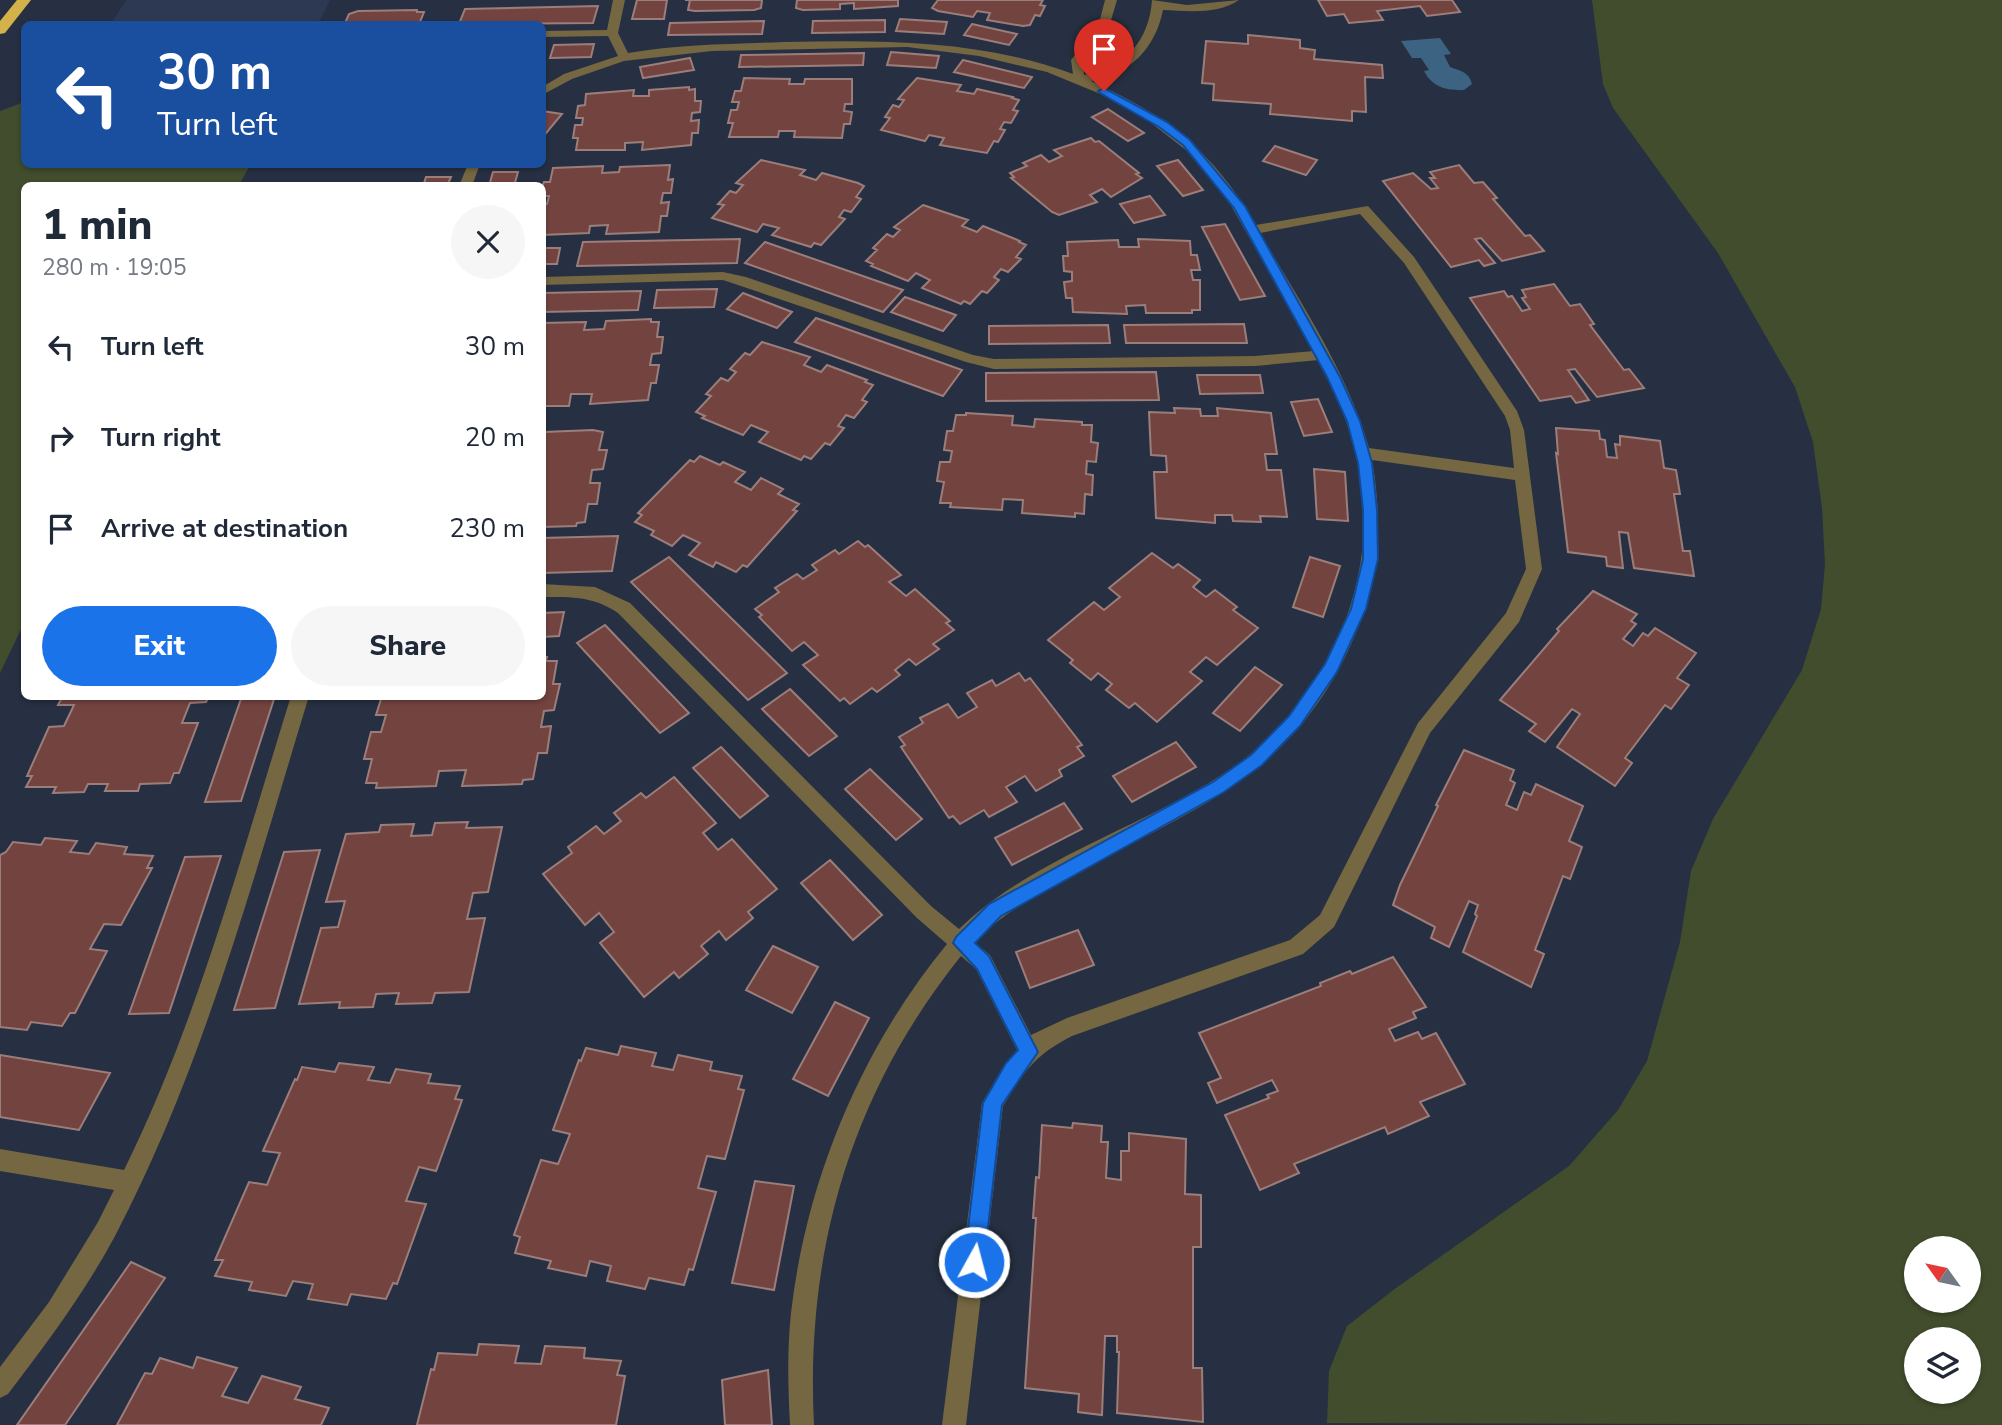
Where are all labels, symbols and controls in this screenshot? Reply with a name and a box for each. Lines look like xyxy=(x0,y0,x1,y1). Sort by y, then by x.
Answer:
pin xyxy=(1074,19,1134,91)
icon: arrive xyxy=(1085,30,1123,68)
text: 30 m xyxy=(157,39,272,106)
icon: left xyxy=(42,49,133,140)
text: Turn left xyxy=(157,103,277,146)
text: 1 min xyxy=(42,197,152,254)
button: close xyxy=(451,205,525,279)
text: 280 m · 19:05 xyxy=(42,252,187,283)
icon: left xyxy=(42,328,80,366)
text: Turn left xyxy=(101,329,204,364)
text: 30 m xyxy=(465,329,525,364)
icon: right xyxy=(42,419,80,457)
text: Turn right xyxy=(101,420,220,455)
text: 20 m xyxy=(465,420,525,455)
icon: arrive xyxy=(42,510,80,548)
text: Arrive at destination xyxy=(101,511,348,546)
text: 230 m xyxy=(449,511,525,546)
button: Exit xyxy=(42,606,277,686)
button: Share xyxy=(291,606,525,686)
position arrow xyxy=(937,1225,1011,1299)
north arrow xyxy=(1904,1236,1981,1312)
map controls xyxy=(1904,1236,1981,1404)
button: layers xyxy=(1904,1327,1981,1404)

